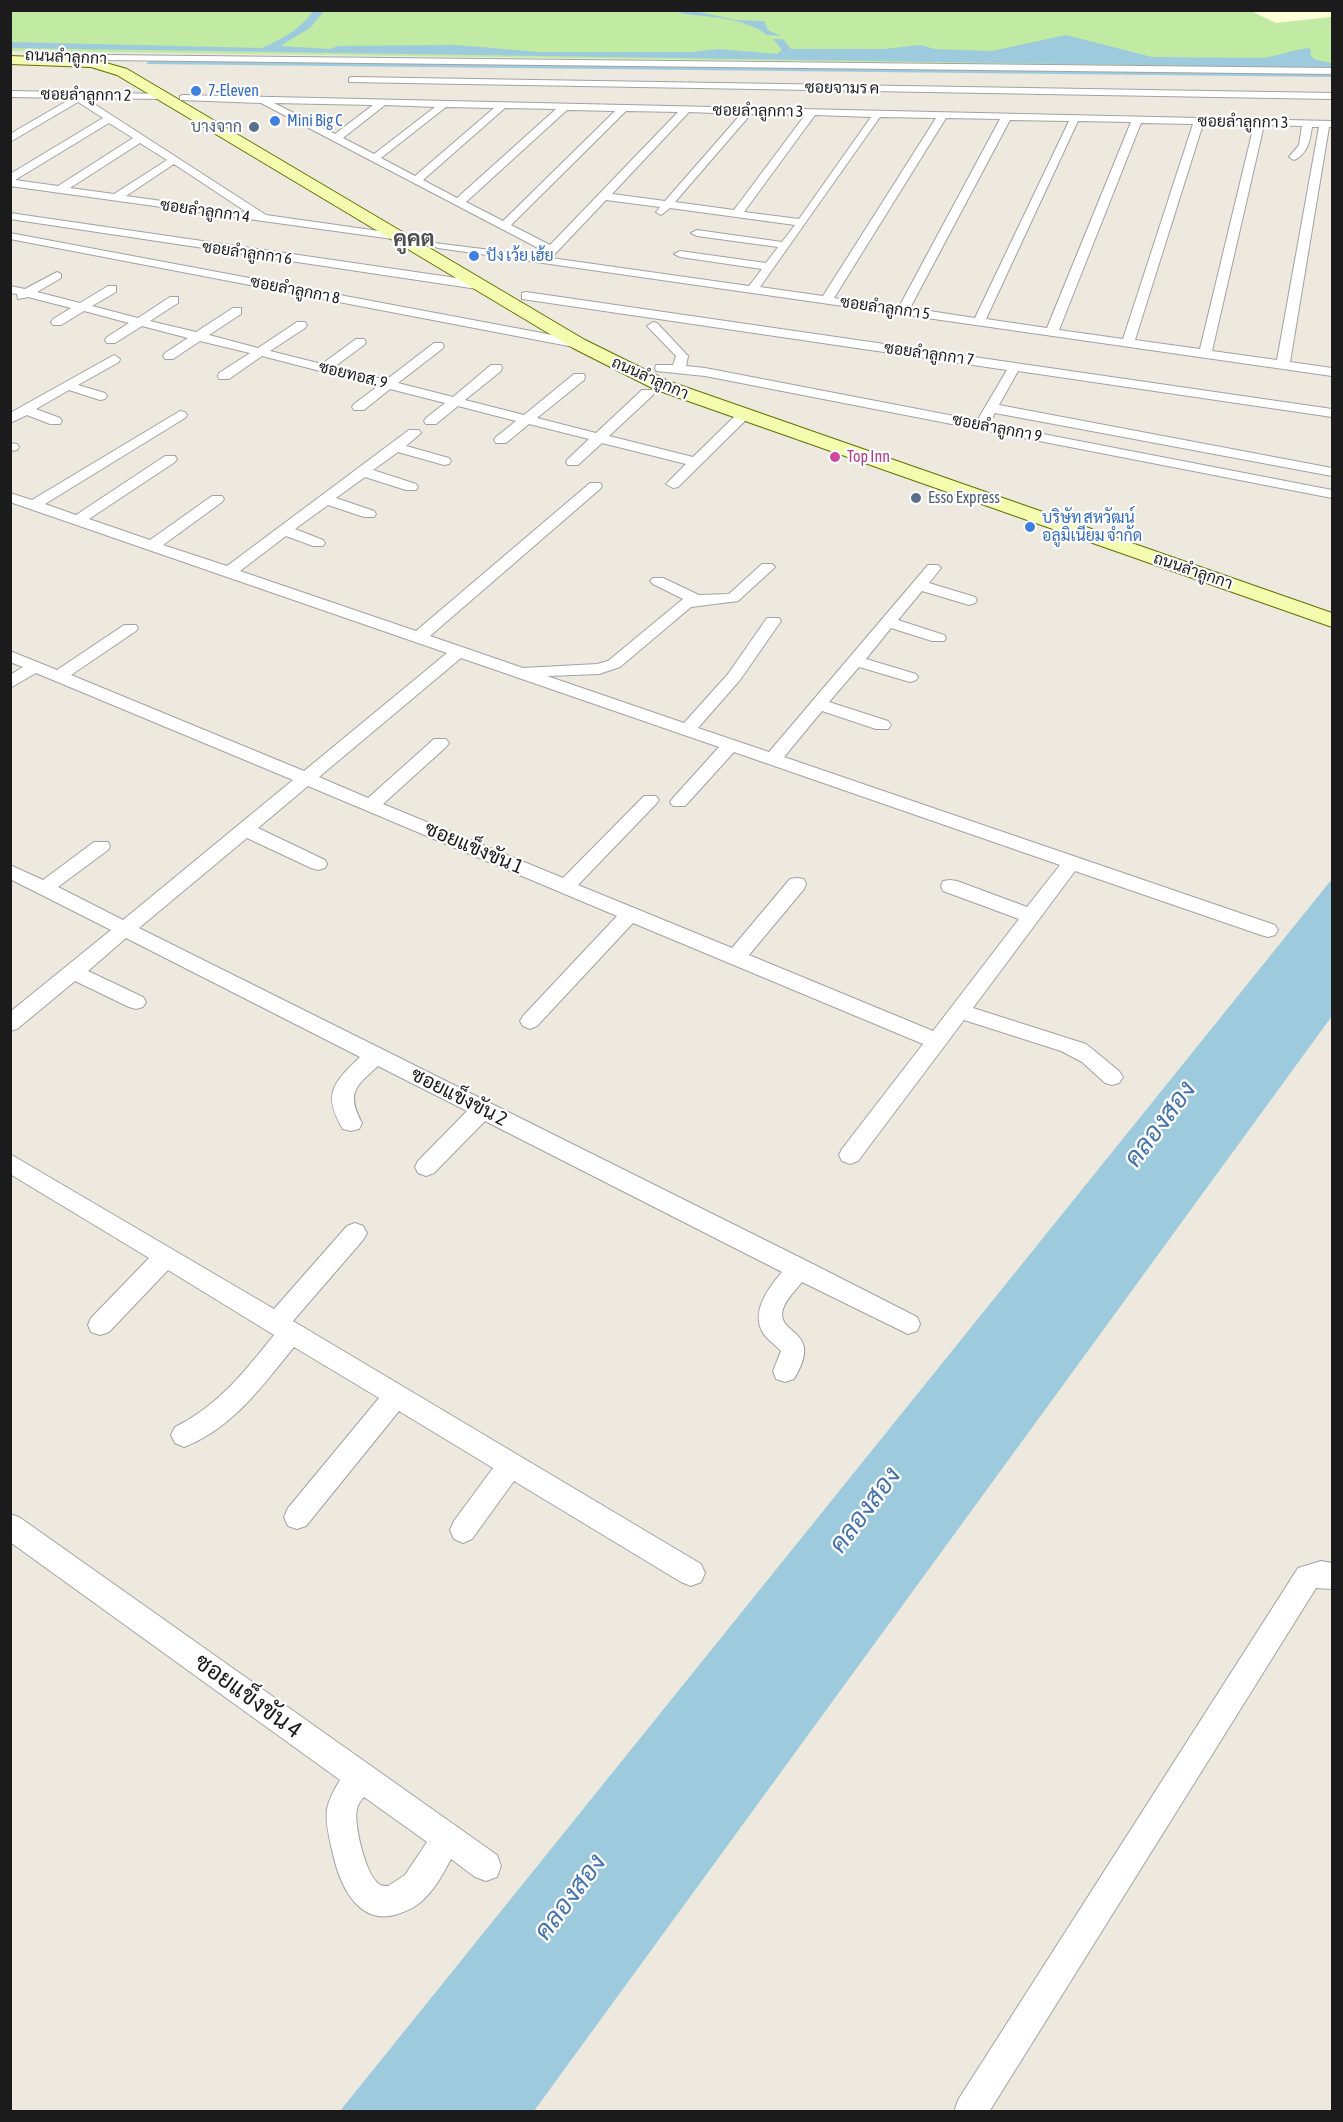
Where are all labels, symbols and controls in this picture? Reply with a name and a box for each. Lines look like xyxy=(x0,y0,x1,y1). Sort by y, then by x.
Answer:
street label: ถนนลำลูกกา xyxy=(24,45,108,69)
street label: ซอยจามร ค xyxy=(805,78,879,98)
place label: 7-Eleven xyxy=(208,81,259,101)
marker: 7-Eleven xyxy=(189,84,203,98)
street label: ซอยลำลูกกา 2 xyxy=(41,85,131,105)
street label: ซอยลำลูกกา 3 xyxy=(713,101,803,121)
place label: Mini Big C xyxy=(287,111,343,131)
street label: ซอยลำลูกกา 3 xyxy=(1198,112,1288,132)
marker: Mini Big C xyxy=(268,114,282,128)
place label: บางจาก xyxy=(191,117,242,137)
marker: บางจาก xyxy=(247,120,261,134)
street label: ซอยลำลูกกา 4 xyxy=(159,195,251,227)
district label: คูคต xyxy=(393,226,435,252)
street label: ซอยลำลูกกา 6 xyxy=(201,237,293,269)
place label: ปัง เว้ย เฮ้ย xyxy=(486,246,554,266)
marker: ปัง เว้ย เฮ้ย xyxy=(467,249,481,263)
street label: ซอยลำลูกกา 8 xyxy=(249,272,341,308)
street label: ซอยลำลูกกา 5 xyxy=(839,292,931,324)
street label: ซอยลำลูกกา 7 xyxy=(883,338,975,370)
street label: ถนนลำลูกกา xyxy=(609,353,691,403)
street label: ซอยทอส. 9 xyxy=(317,357,389,393)
street label: ซอยลำลูกกา 9 xyxy=(951,410,1043,446)
place label: Top Inn xyxy=(847,447,890,467)
marker: Top Inn xyxy=(828,450,842,464)
place label: Esso Express xyxy=(928,488,1000,508)
marker: Esso Express xyxy=(909,491,923,505)
place label: บริษัท สหวัฒน์ อลูมิเนียม จำกัด xyxy=(1042,508,1142,546)
marker: บริษัท สหวัฒน์ อลูมิเนียม จำกัด xyxy=(1023,520,1037,534)
street label: ถนนลำลูกกา xyxy=(1151,549,1235,593)
street label: ซอยแข็งขัน 1 xyxy=(421,816,527,880)
street label: ซอยแข็งขัน 2 xyxy=(407,1063,511,1131)
water label: คลองสอง xyxy=(1117,1075,1203,1173)
water label: คลองสอง xyxy=(822,1461,908,1559)
street label: ซอยแข็งขัน 4 xyxy=(189,1647,307,1745)
water label: คลองสอง xyxy=(527,1848,613,1946)

